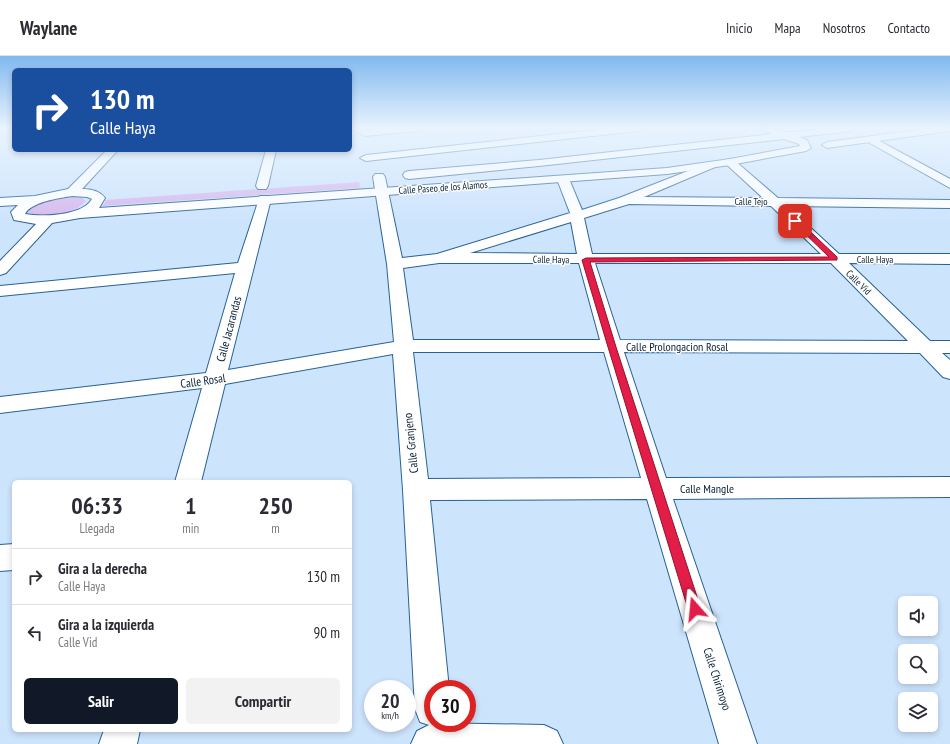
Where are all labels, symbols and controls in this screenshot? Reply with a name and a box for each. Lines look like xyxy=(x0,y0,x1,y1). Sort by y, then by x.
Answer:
text: Waylane xyxy=(20,16,77,40)
text: Inicio xyxy=(726,19,753,37)
text: Mapa xyxy=(775,19,801,37)
text: Nosotros xyxy=(823,19,866,37)
text: Contacto xyxy=(888,19,930,37)
text: 130 m xyxy=(90,80,154,117)
icon: right xyxy=(24,84,76,136)
text: Calle Haya xyxy=(90,116,156,139)
street label: Calle Paseo de los Álamos xyxy=(398,178,489,197)
street label: Calle Tejo xyxy=(734,195,768,208)
pin xyxy=(778,204,812,238)
icon: arrive xyxy=(784,210,806,232)
street label: Calle Haya xyxy=(533,253,569,266)
street label: Calle Haya xyxy=(857,253,893,266)
street label: Calle Vid xyxy=(843,267,874,298)
street label: Calle Jacarandas xyxy=(213,294,244,363)
street label: Calle Prolongacion Rosal xyxy=(626,339,728,354)
street label: Calle Rosal xyxy=(179,370,227,391)
street label: Calle Granjeno xyxy=(400,412,421,474)
street label: Calle Mangle xyxy=(680,481,734,496)
text: 06:33 xyxy=(71,490,123,521)
text: 1 xyxy=(185,490,196,521)
text: 250 xyxy=(258,490,293,521)
text: Llegada xyxy=(79,520,115,537)
text: min xyxy=(182,520,199,537)
text: m xyxy=(271,520,280,537)
text: Gira a la derecha xyxy=(58,559,147,578)
icon: right xyxy=(24,566,46,588)
text: 130 m xyxy=(307,567,340,586)
text: Calle Haya xyxy=(58,578,105,595)
position arrow xyxy=(674,588,716,630)
map controls xyxy=(898,596,938,732)
button: sound xyxy=(898,596,938,636)
text: Gira a la izquierda xyxy=(58,615,154,634)
icon: left xyxy=(24,622,46,644)
text: 90 m xyxy=(314,623,340,642)
text: Calle Vid xyxy=(58,634,97,651)
button: search xyxy=(898,644,938,684)
street label: Calle Chirimoyo xyxy=(700,646,735,712)
button: Salir xyxy=(24,678,178,724)
button: Compartir xyxy=(186,678,340,724)
speed limit sign: 30 xyxy=(424,680,476,732)
text: 20 xyxy=(380,688,400,714)
button: layers xyxy=(898,692,938,732)
text: km/h xyxy=(381,709,399,722)

